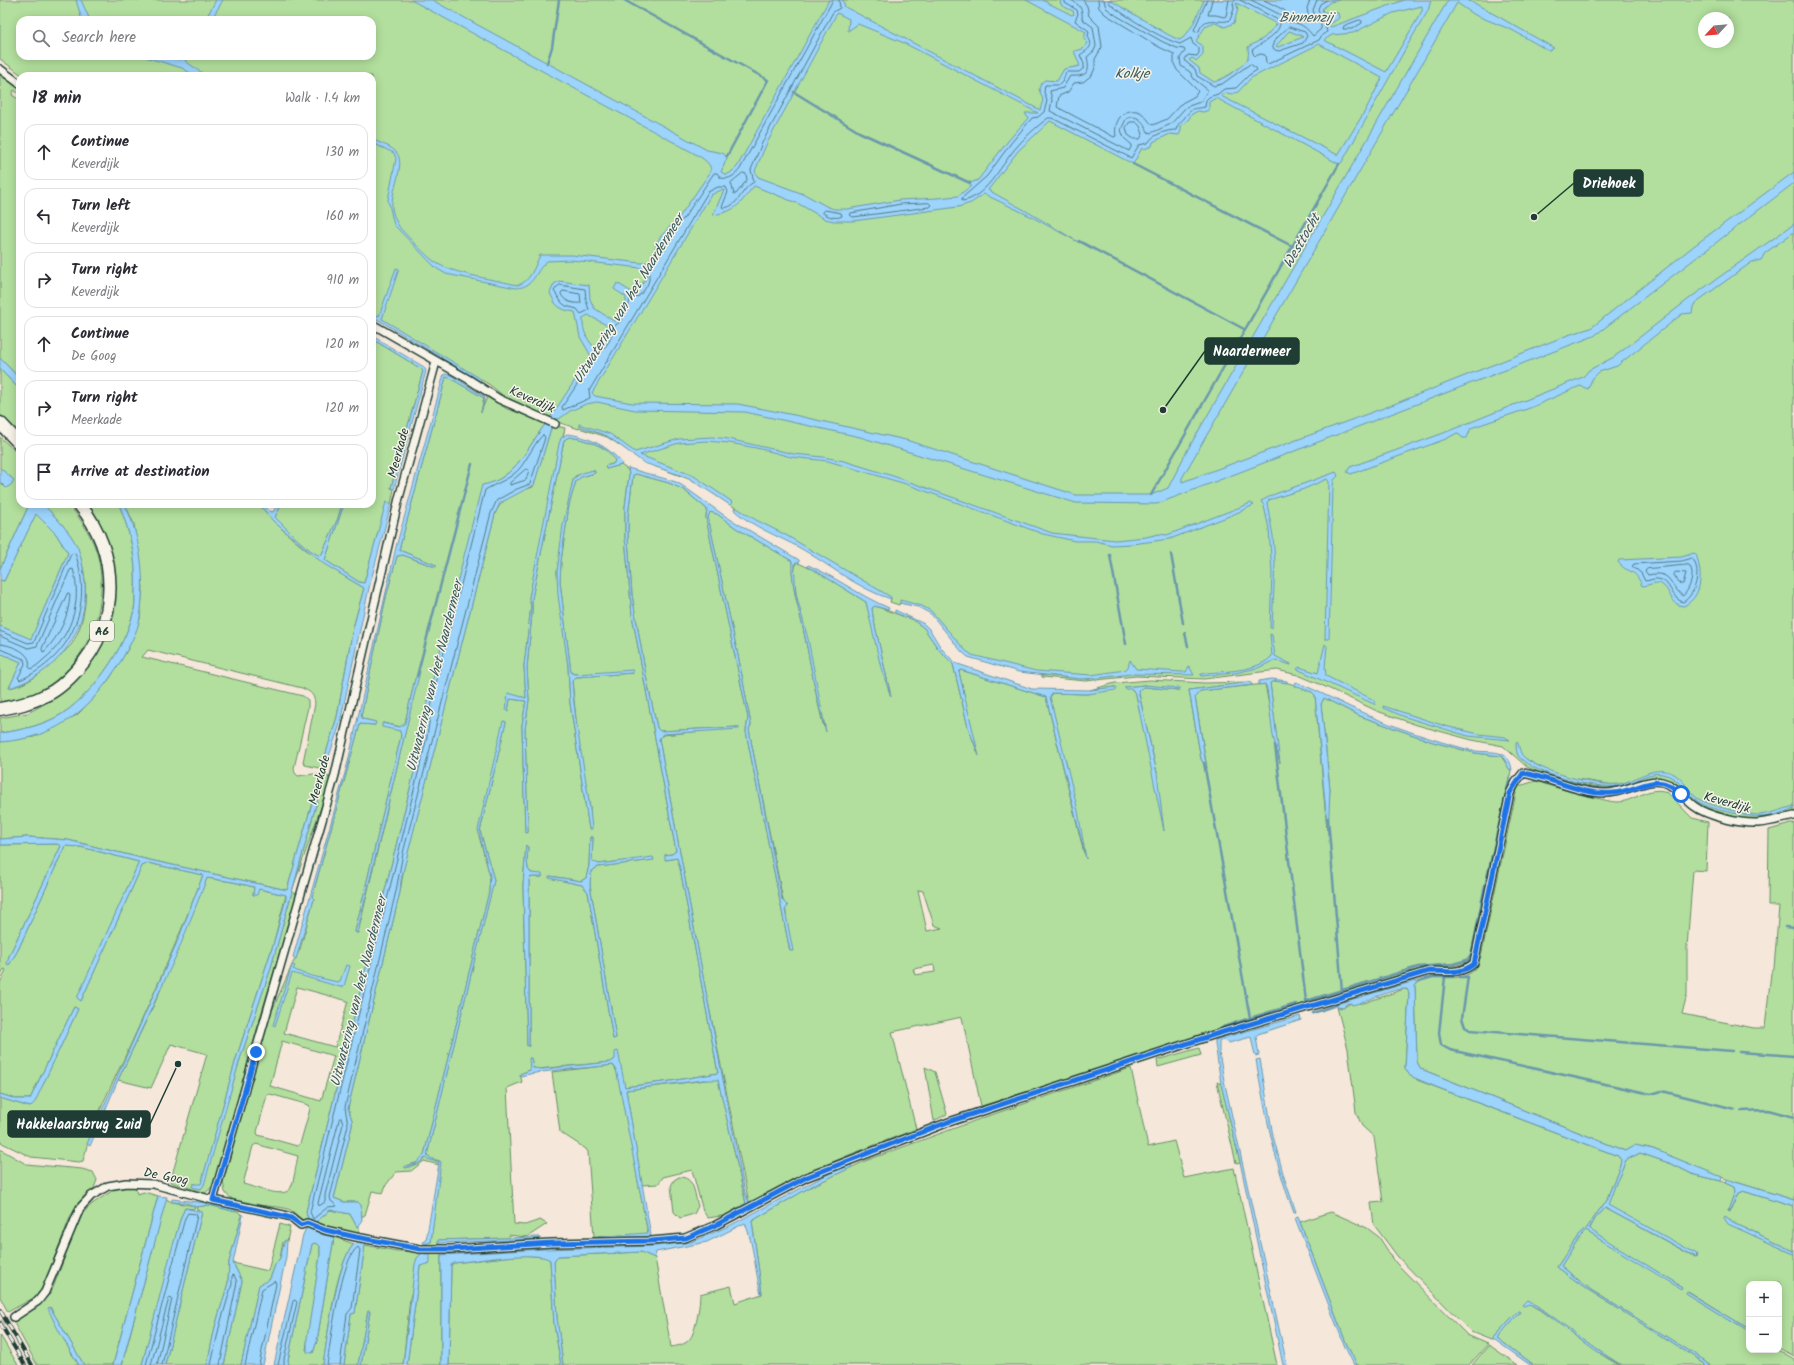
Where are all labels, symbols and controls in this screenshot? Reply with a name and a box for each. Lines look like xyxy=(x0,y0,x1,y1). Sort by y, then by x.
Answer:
water label: Binnenzij xyxy=(1279,7,1336,29)
north arrow xyxy=(1698,12,1734,48)
search box xyxy=(16,16,376,60)
text: Search here xyxy=(62,26,136,50)
icon: search xyxy=(30,27,52,49)
water label: Kolkje xyxy=(1115,63,1151,85)
text: 18 min xyxy=(32,85,81,112)
text: Walk · 1.4 km xyxy=(285,88,360,109)
text: Continue xyxy=(71,130,129,154)
icon: ahead xyxy=(33,141,55,163)
text: 130 m xyxy=(325,142,359,163)
text: Keverdijk xyxy=(71,154,119,175)
callout: Driehoek xyxy=(1574,170,1643,196)
text: Driehoek xyxy=(1583,173,1637,195)
text: Turn left xyxy=(71,194,131,218)
icon: left xyxy=(33,205,55,227)
text: 160 m xyxy=(326,206,359,227)
water label: Uitwatering van het Naardermeer xyxy=(568,207,692,388)
water label: Westtocht xyxy=(1278,207,1328,272)
text: Keverdijk xyxy=(71,218,119,239)
text: Turn right xyxy=(71,258,138,282)
icon: right xyxy=(33,269,55,291)
text: 910 m xyxy=(327,270,359,291)
text: Keverdijk xyxy=(71,282,119,303)
text: Continue xyxy=(71,322,129,346)
icon: ahead xyxy=(33,333,55,355)
text: 120 m xyxy=(325,334,359,355)
callout: Naardermeer xyxy=(1205,338,1299,364)
text: Naardermeer xyxy=(1213,341,1292,363)
text: De Goog xyxy=(71,346,116,367)
street label: Keverdijk xyxy=(506,381,559,420)
text: Turn right xyxy=(71,386,138,410)
icon: right xyxy=(33,397,55,419)
text: 120 m xyxy=(325,398,359,419)
text: Meerkade xyxy=(71,410,122,431)
street label: Meerkade xyxy=(382,426,416,480)
text: Arrive at destination xyxy=(71,460,210,484)
icon: arrive xyxy=(33,461,55,483)
water label: Uitwatering van het Naardermeer xyxy=(401,575,470,774)
road number: A6 xyxy=(90,621,114,641)
street label: Meerkade xyxy=(303,753,337,807)
route start xyxy=(1672,785,1690,803)
street label: Keverdijk xyxy=(1701,786,1754,820)
water label: Uitwatering van het Naardermeer xyxy=(325,890,394,1089)
route end xyxy=(247,1043,265,1061)
callout: Hakkelaarsbrug Zuid xyxy=(8,1111,150,1137)
text: Hakkelaarsbrug Zuid xyxy=(16,1114,142,1136)
street label: De Goog xyxy=(142,1162,190,1192)
map controls xyxy=(1746,1281,1782,1353)
button: + xyxy=(1746,1281,1782,1317)
button: − xyxy=(1746,1317,1782,1353)

